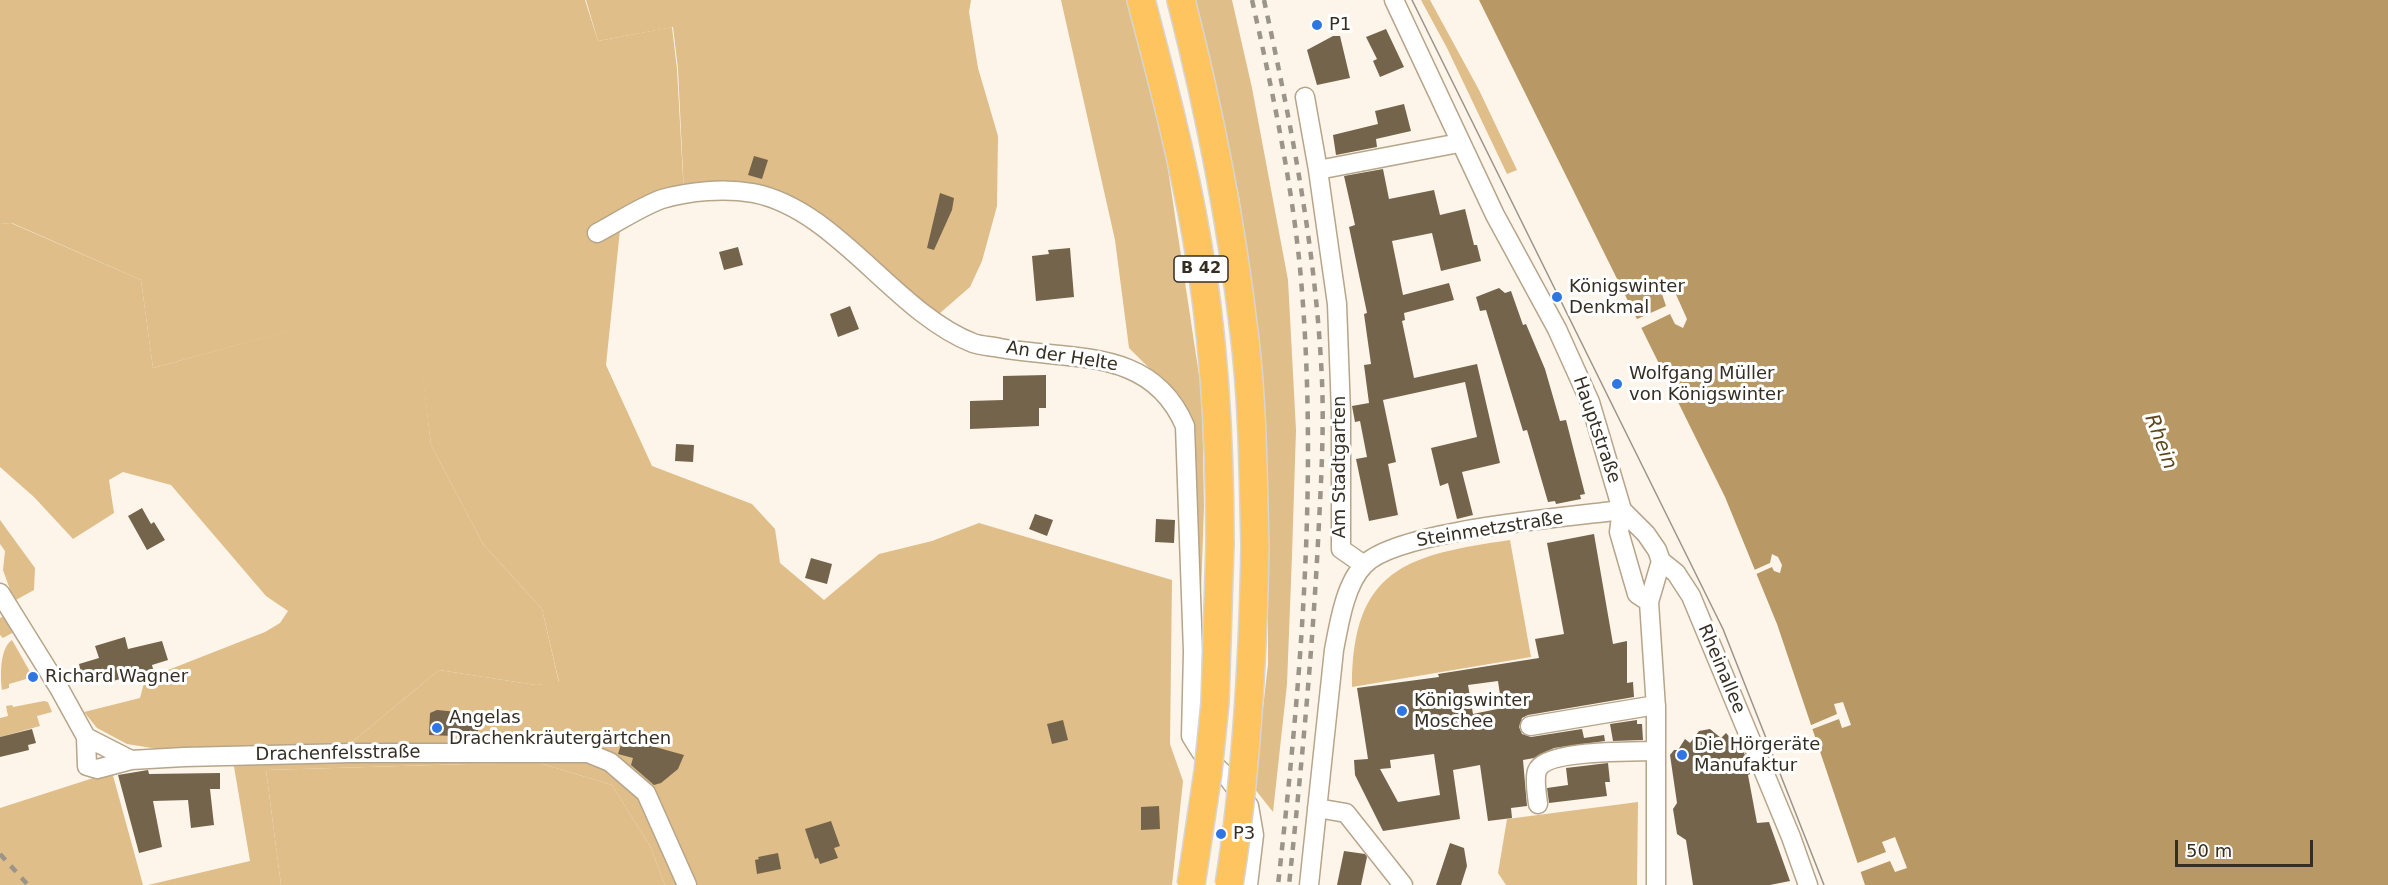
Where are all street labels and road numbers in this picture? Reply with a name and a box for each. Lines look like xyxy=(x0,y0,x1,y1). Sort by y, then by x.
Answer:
road number: B 42 xyxy=(1174,256,1228,282)
street label: An der Helte xyxy=(1005,338,1119,376)
street label: Hauptstraße xyxy=(1568,374,1624,486)
street label: Am Stadtgarten xyxy=(1329,396,1351,538)
street label: Steinmetzstraße xyxy=(1415,508,1565,552)
street label: Rheinallee xyxy=(1693,621,1749,717)
street label: Drachenfelsstraße xyxy=(255,742,421,766)

